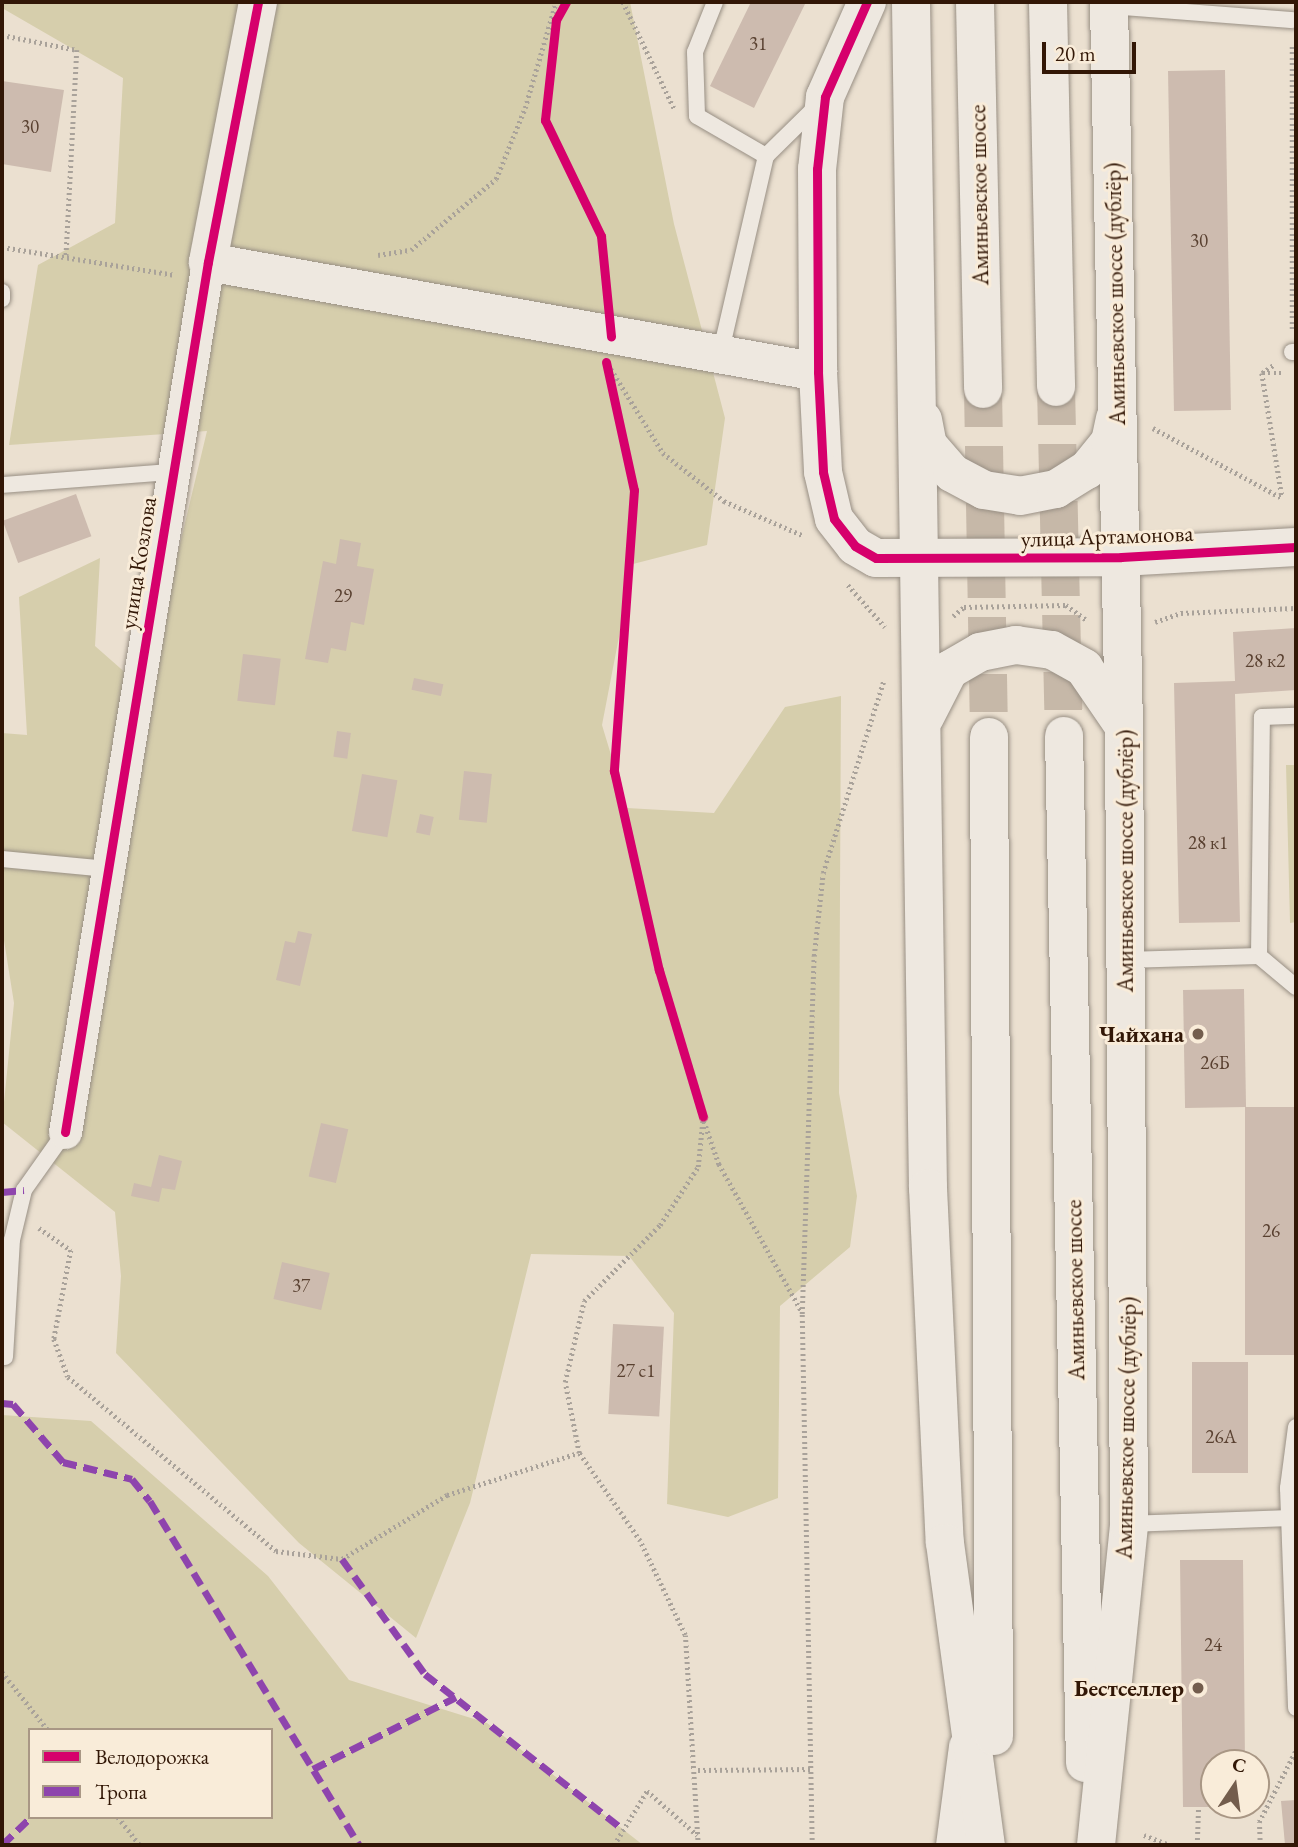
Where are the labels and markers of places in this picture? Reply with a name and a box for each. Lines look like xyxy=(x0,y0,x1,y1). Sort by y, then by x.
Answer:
place label: Чайхана xyxy=(1099,1020,1184,1048)
marker: Чайхана xyxy=(1190,1026,1206,1042)
place label: Бестселлер xyxy=(1074,1674,1184,1702)
marker: Бестселлер xyxy=(1190,1680,1206,1696)

